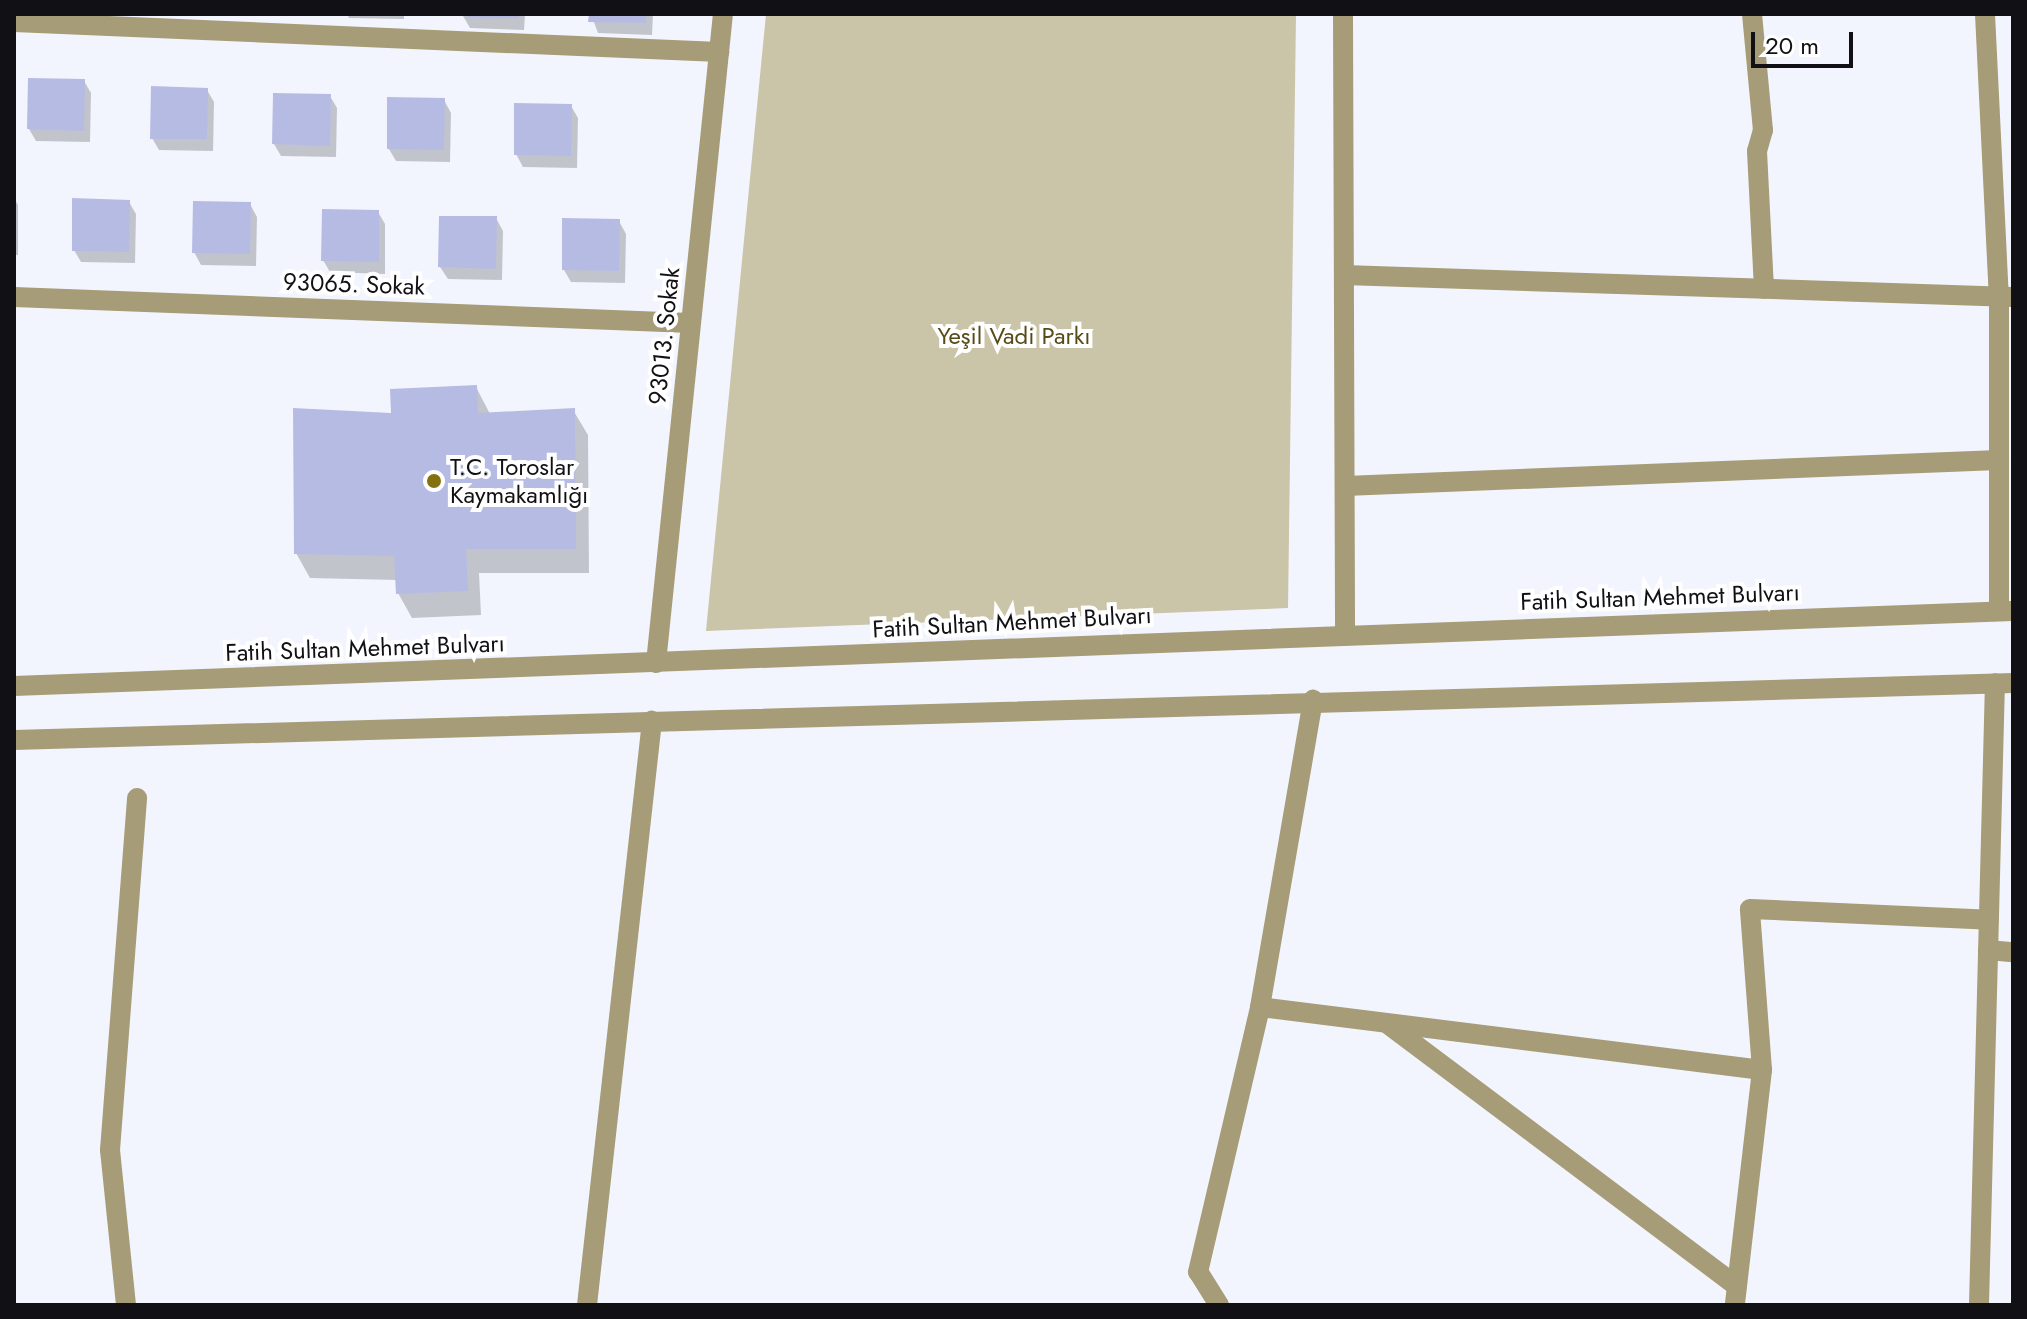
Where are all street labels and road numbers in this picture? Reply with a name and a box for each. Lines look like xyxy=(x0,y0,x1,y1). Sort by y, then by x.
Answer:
street label: 93013. Sokak xyxy=(642,266,686,406)
street label: 93065. Sokak xyxy=(283,267,425,301)
street label: Fatih Sultan Mehmet Bulvarı xyxy=(1520,578,1800,616)
street label: Fatih Sultan Mehmet Bulvarı xyxy=(872,600,1152,644)
street label: Fatih Sultan Mehmet Bulvarı xyxy=(225,629,505,667)

